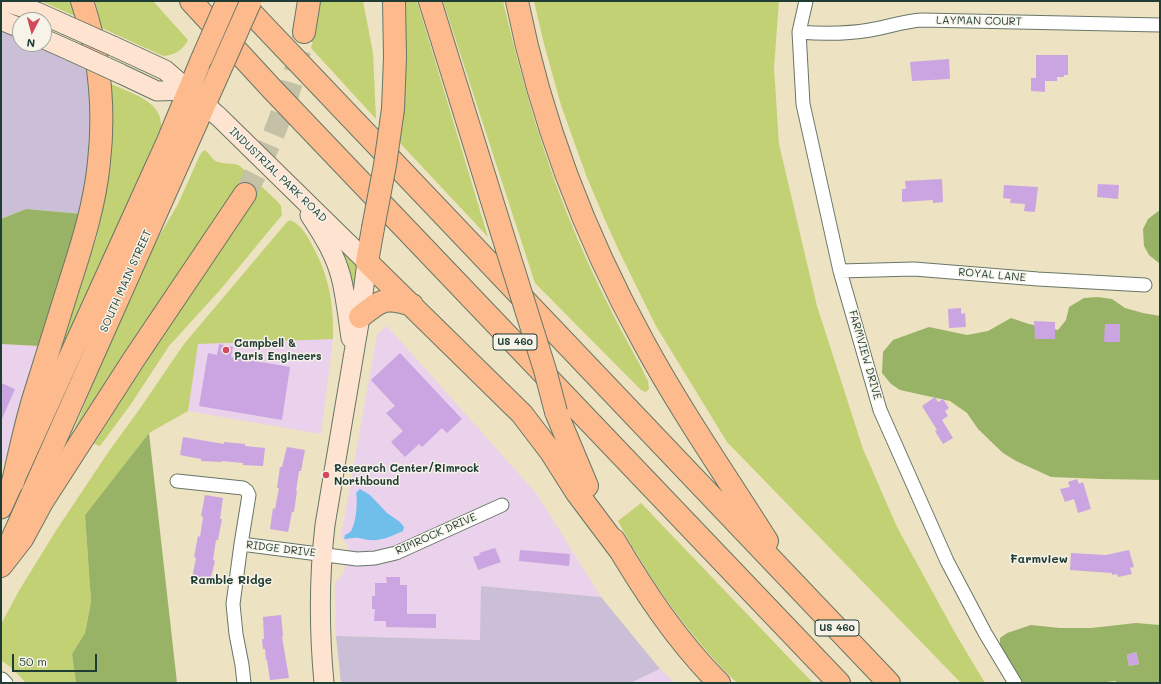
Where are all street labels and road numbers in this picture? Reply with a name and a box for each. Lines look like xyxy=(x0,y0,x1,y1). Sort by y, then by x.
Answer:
street label: LAYMAN COURT xyxy=(936,14,1022,28)
street label: INDUSTRIAL PARK ROAD xyxy=(226,125,330,225)
street label: SOUTH MAIN STREET xyxy=(97,228,155,334)
street label: ROYAL LANE xyxy=(958,265,1026,285)
street label: FARMVIEW DRIVE xyxy=(846,309,884,401)
road number: US 460 xyxy=(493,334,537,350)
street label: RIMROCK DRIVE xyxy=(393,510,479,558)
street label: RIDGE DRIVE xyxy=(245,538,317,560)
road number: US 460 xyxy=(815,620,859,636)

